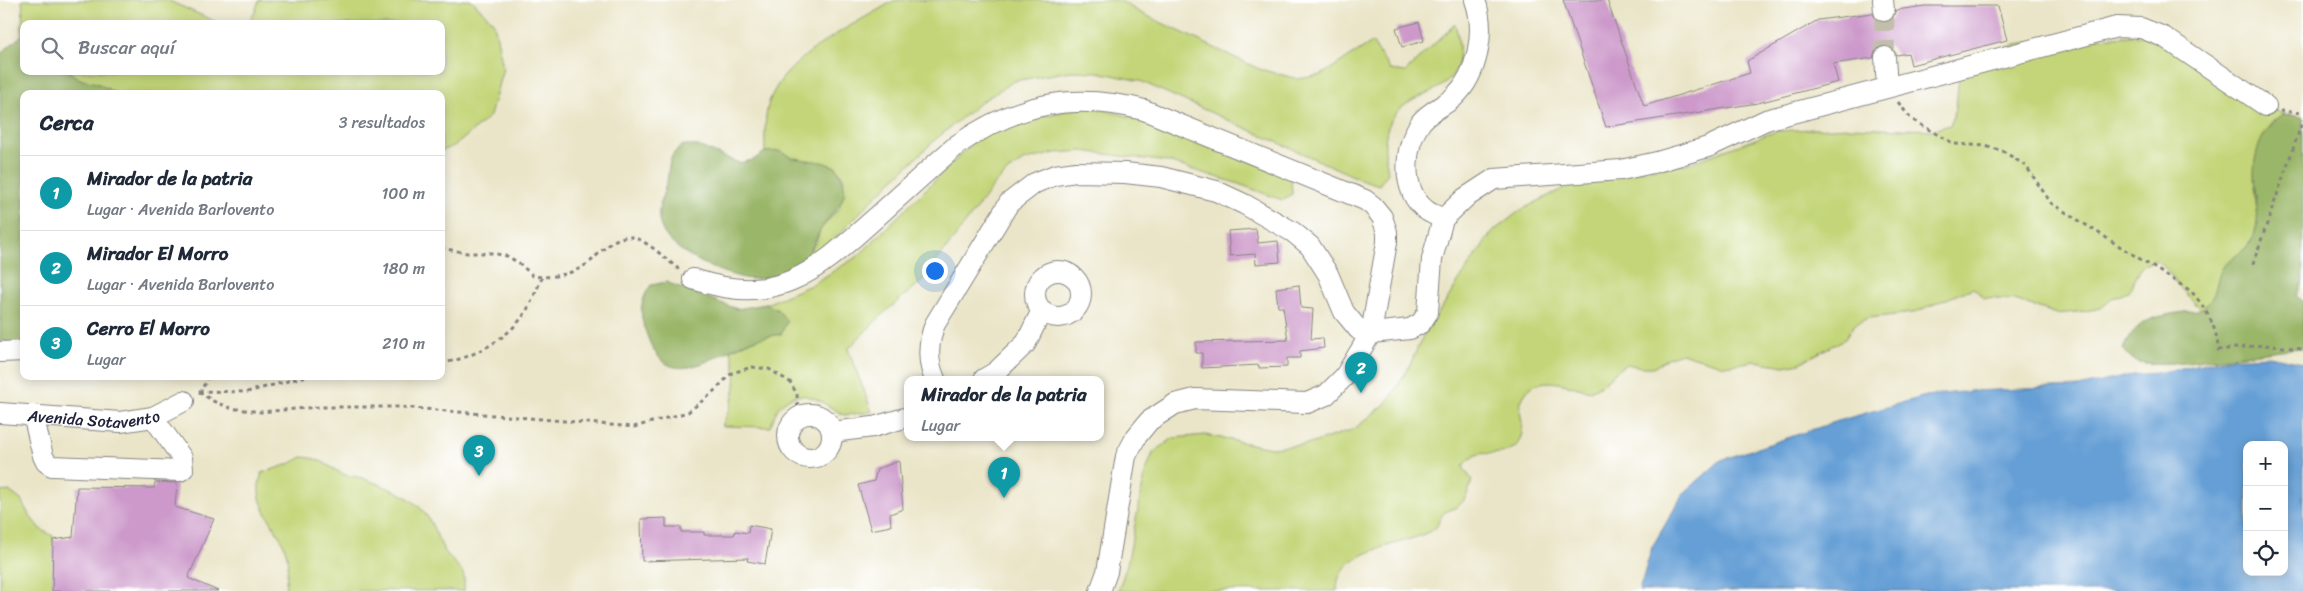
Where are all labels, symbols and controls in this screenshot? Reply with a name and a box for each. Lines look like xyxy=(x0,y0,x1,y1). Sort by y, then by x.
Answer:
search box xyxy=(20,20,445,75)
text: Buscar aquí xyxy=(78,31,175,64)
icon: search xyxy=(38,34,66,62)
text: Cerca xyxy=(40,104,94,142)
text: 3 resultados xyxy=(339,108,425,137)
text: Mirador de la patria xyxy=(87,162,252,195)
text: 1 xyxy=(53,179,59,208)
text: 100 m xyxy=(381,179,425,208)
text: Lugar · Avenida Barlovento xyxy=(87,195,274,224)
text: Mirador El Morro xyxy=(87,237,229,270)
text: 2 xyxy=(51,254,61,283)
text: 180 m xyxy=(382,254,425,283)
your location xyxy=(922,258,948,284)
text: Lugar · Avenida Barlovento xyxy=(87,270,274,299)
text: Cerro El Morro xyxy=(87,312,210,345)
text: 3 xyxy=(52,329,60,358)
text: 210 m xyxy=(382,329,425,358)
text: Lugar xyxy=(87,345,126,374)
pin: 2 xyxy=(1345,352,1377,393)
popup xyxy=(904,376,1104,441)
text: Mirador de la patria xyxy=(921,378,1087,411)
street label: Avenida Sotavento xyxy=(26,401,166,437)
text: Lugar xyxy=(921,411,960,440)
pin: 3 xyxy=(463,435,495,476)
map controls xyxy=(2243,441,2288,576)
button: + xyxy=(2243,441,2288,486)
pin: 1 xyxy=(988,457,1020,498)
button: − xyxy=(2243,486,2288,531)
button: locate xyxy=(2243,531,2288,576)

